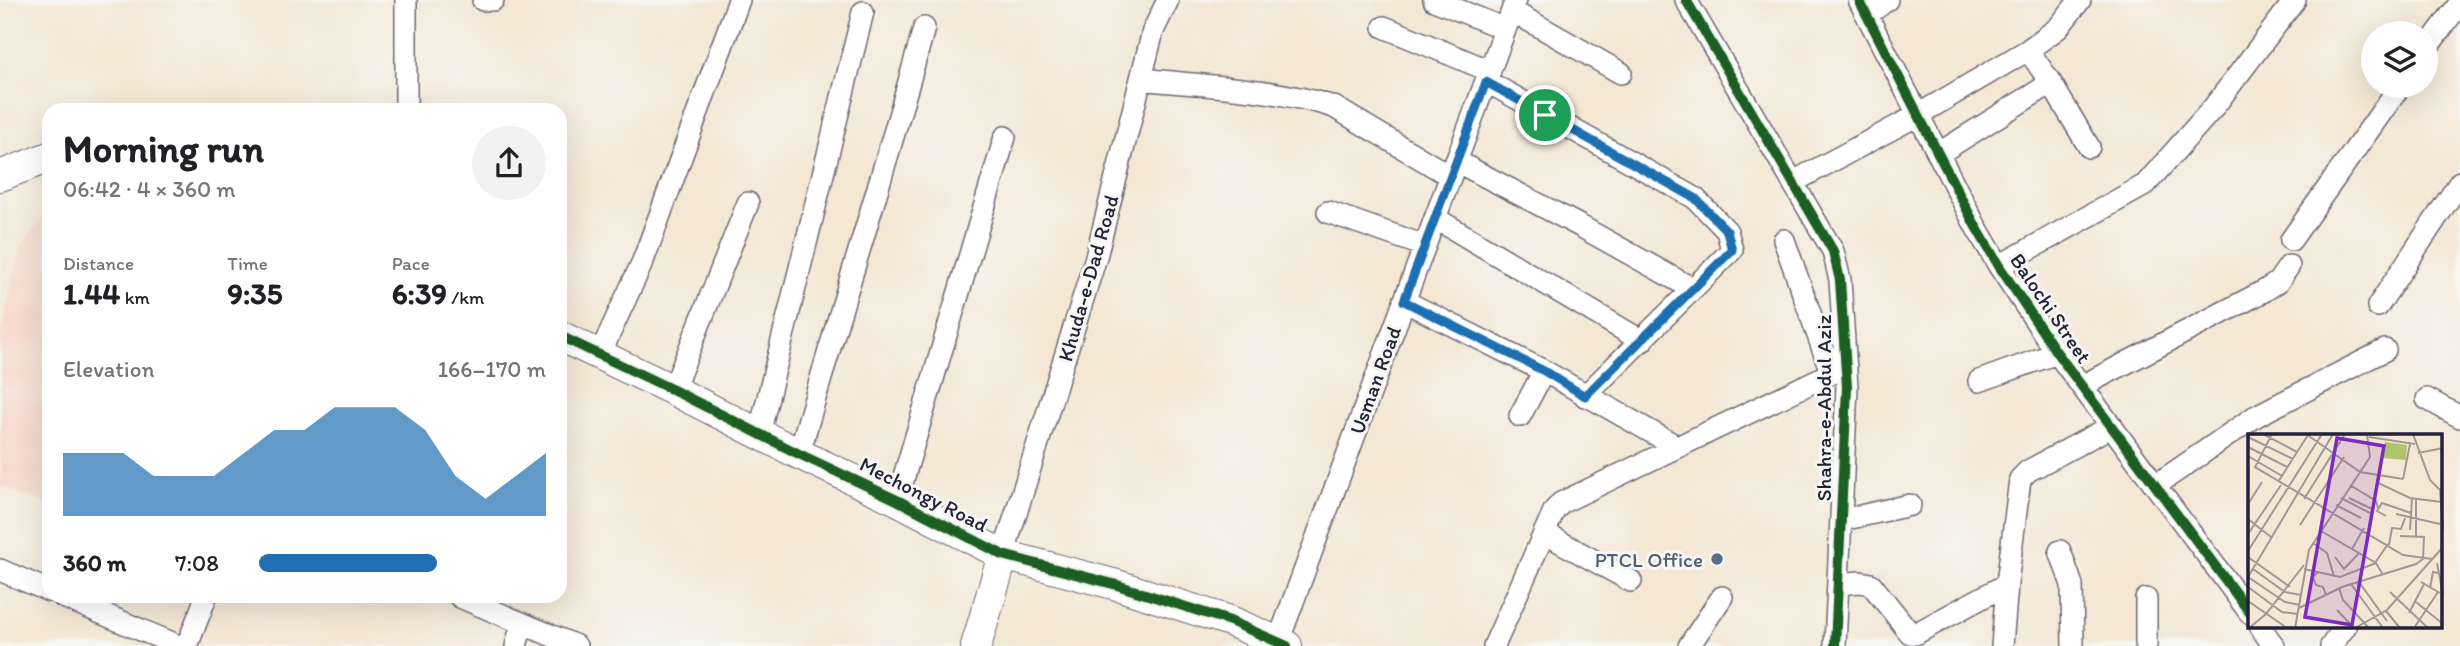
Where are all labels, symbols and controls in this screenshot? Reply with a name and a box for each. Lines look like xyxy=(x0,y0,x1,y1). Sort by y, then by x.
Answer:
map controls xyxy=(2361,21,2438,98)
button: layers xyxy=(2361,21,2438,98)
pin xyxy=(1515,85,1575,145)
icon: arrive xyxy=(1526,96,1564,134)
text: Morning run xyxy=(63,126,264,172)
button: share xyxy=(472,126,546,200)
text: 06:42 · 4 × 360 m xyxy=(63,175,236,203)
street label: Khuda-e-Dad Road xyxy=(1052,192,1124,364)
street label: Balochi Street xyxy=(2005,248,2097,368)
text: Distance xyxy=(63,252,134,275)
text: Time xyxy=(227,252,268,275)
text: Pace xyxy=(392,252,430,275)
text: 1.44 xyxy=(63,275,120,312)
text: 9:35 xyxy=(227,275,282,312)
text: 6:39 xyxy=(392,275,447,312)
text: km xyxy=(120,286,150,309)
text: /km xyxy=(447,286,484,309)
street label: Shahra-e-Abdul Aziz xyxy=(1811,314,1836,501)
street label: Usman Road xyxy=(1344,322,1406,438)
text: Elevation xyxy=(63,355,154,383)
text: 166–170 m xyxy=(437,355,546,383)
inset map xyxy=(2248,434,2442,628)
street label: Mechongy Road xyxy=(856,451,993,537)
place label: PTCL Office xyxy=(1595,547,1703,572)
text: 360 m xyxy=(63,549,126,577)
text: 7:08 xyxy=(175,549,219,577)
marker: PTCL Office xyxy=(1709,551,1725,567)

